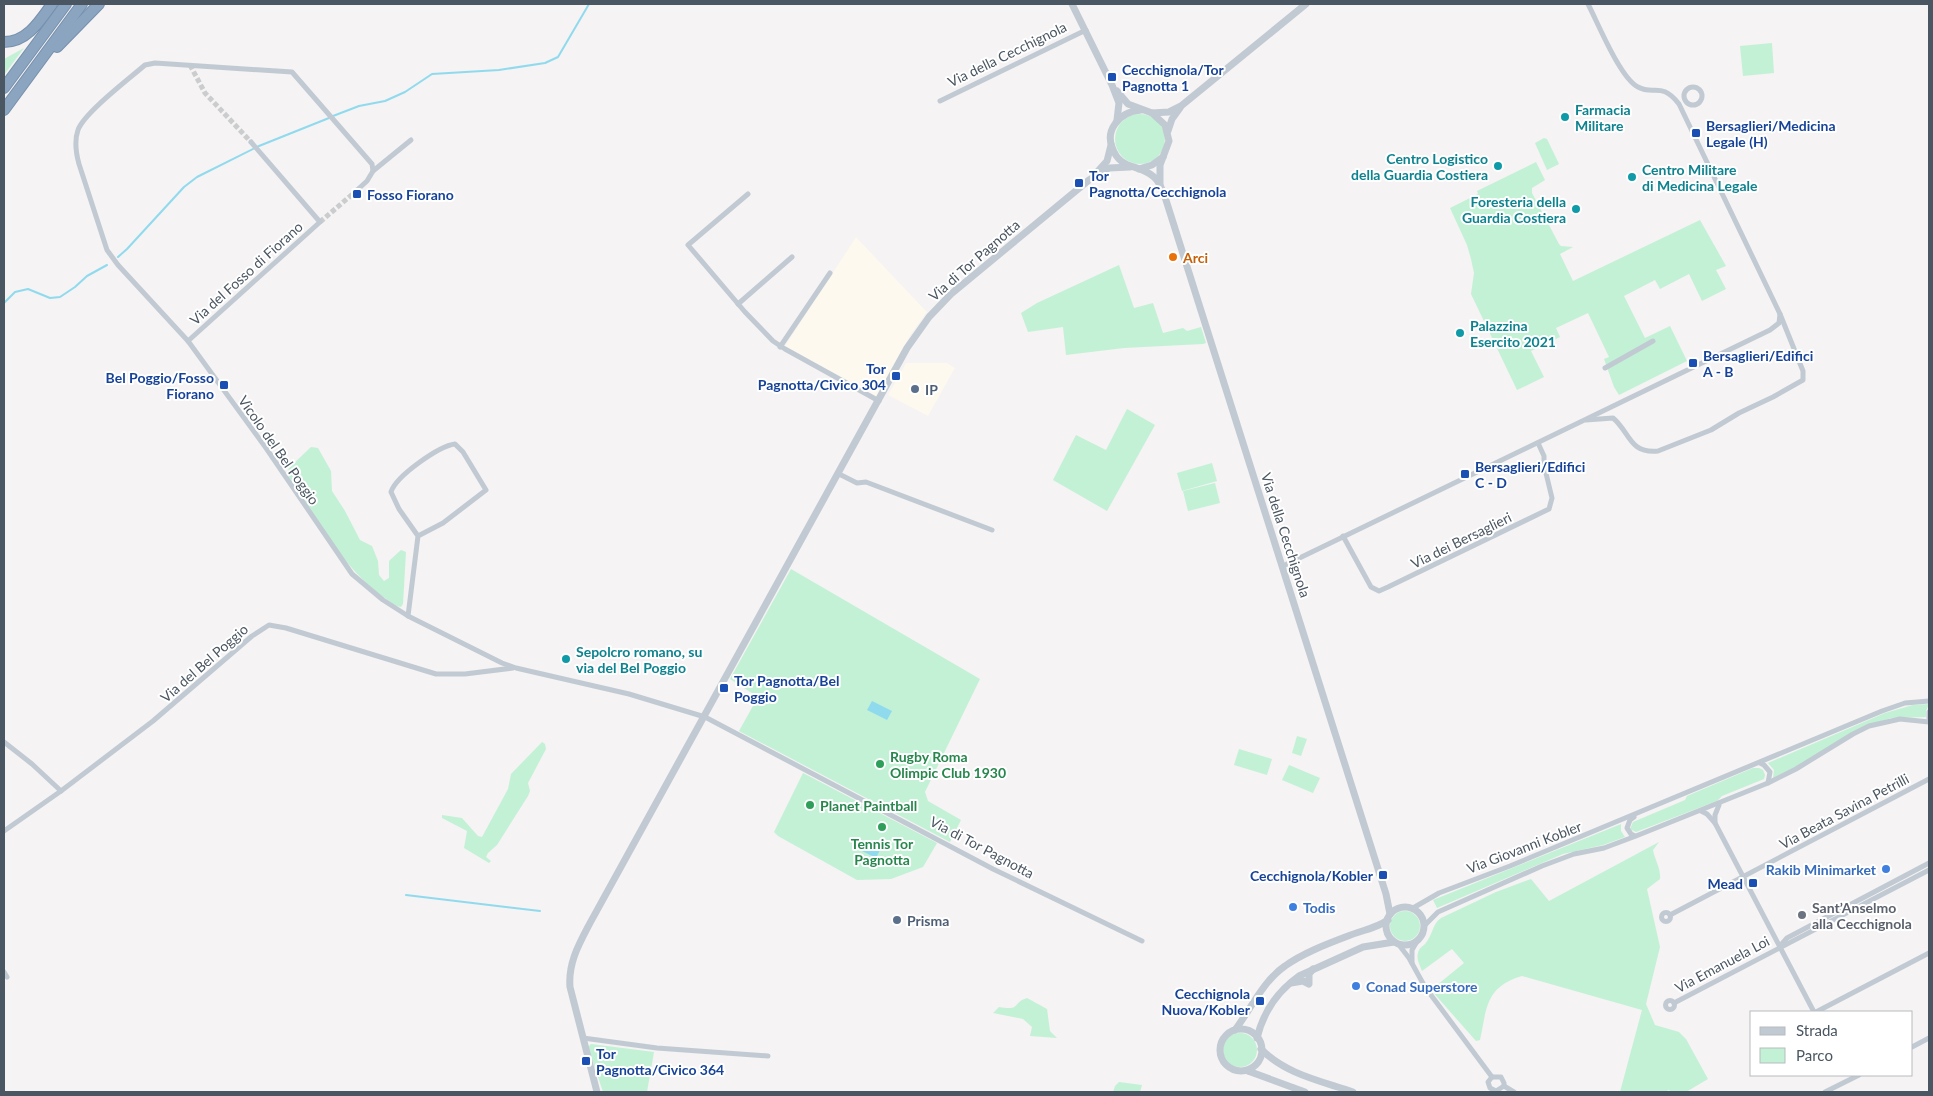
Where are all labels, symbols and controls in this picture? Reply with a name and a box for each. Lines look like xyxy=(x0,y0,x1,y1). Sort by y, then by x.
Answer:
street label: Via della Cecchignola xyxy=(945,18,1069,90)
place label: Cecchignola/Tor Pagnotta 1 xyxy=(1122,61,1225,94)
marker: Cecchignola/Tor Pagnotta 1 xyxy=(1106,71,1118,83)
place label: Farmacia Militare xyxy=(1575,101,1631,134)
marker: Farmacia Militare xyxy=(1559,111,1571,123)
place label: Bersaglieri/Medicina Legale (H) xyxy=(1706,117,1836,150)
marker: Bersaglieri/Medicina Legale (H) xyxy=(1690,127,1702,139)
place label: Centro Logistico della Guardia Costiera xyxy=(1351,150,1488,183)
marker: Centro Logistico della Guardia Costiera xyxy=(1492,160,1504,172)
place label: Centro Militare di Medicina Legale xyxy=(1642,161,1758,194)
place label: Tor Pagnotta/Cecchignola xyxy=(1089,167,1226,200)
marker: Centro Militare di Medicina Legale xyxy=(1626,171,1638,183)
marker: Tor Pagnotta/Cecchignola xyxy=(1073,177,1085,189)
place label: Fosso Fiorano xyxy=(367,186,454,203)
marker: Fosso Fiorano xyxy=(351,188,363,200)
place label: Foresteria della Guardia Costiera xyxy=(1462,193,1566,226)
marker: Foresteria della Guardia Costiera xyxy=(1570,203,1582,215)
street label: Via di Tor Pagnotta xyxy=(925,216,1023,304)
street label: Via del Fosso di Fiorano xyxy=(186,218,306,328)
place label: Arci xyxy=(1182,249,1208,266)
marker: Arci xyxy=(1167,251,1179,263)
place label: Palazzina Esercito 2021 xyxy=(1470,317,1556,350)
marker: Palazzina Esercito 2021 xyxy=(1454,327,1466,339)
place label: Bersaglieri/Edifici A - B xyxy=(1702,347,1813,380)
marker: Bersaglieri/Edifici A - B xyxy=(1687,357,1699,369)
place label: Tor Pagnotta/Civico 304 xyxy=(758,360,887,393)
place label: Bel Poggio/Fosso Fiorano xyxy=(106,369,214,402)
marker: Tor Pagnotta/Civico 304 xyxy=(890,370,902,382)
marker: Bel Poggio/Fosso Fiorano xyxy=(218,379,230,391)
place label: IP xyxy=(925,381,938,398)
marker: IP xyxy=(909,383,921,395)
street label: Vicolo del Bel Poggio xyxy=(235,392,323,508)
place label: Bersaglieri/Edifici C - D xyxy=(1475,458,1585,491)
marker: Bersaglieri/Edifici C - D xyxy=(1459,468,1471,480)
street label: Via della Cecchignola xyxy=(1258,471,1314,600)
street label: Via dei Bersaglieri xyxy=(1408,508,1514,572)
street label: Via del Bel Poggio xyxy=(157,620,251,706)
place label: Sepolcro romano, su via del Bel Poggio xyxy=(576,643,702,676)
marker: Sepolcro romano, su via del Bel Poggio xyxy=(560,653,572,665)
place label: Tor Pagnotta/Bel Poggio xyxy=(734,672,839,705)
marker: Tor Pagnotta/Bel Poggio xyxy=(718,682,730,694)
place label: Rugby Roma Olimpic Club 1930 xyxy=(890,748,1006,781)
marker: Rugby Roma Olimpic Club 1930 xyxy=(874,758,886,770)
street label: Via Beata Savina Petrilli xyxy=(1776,770,1912,852)
place label: Planet Paintball xyxy=(820,797,917,814)
marker: Planet Paintball xyxy=(804,799,816,811)
street label: Via di Tor Pagnotta xyxy=(927,812,1037,882)
street label: Via Giovanni Kobler xyxy=(1464,817,1584,877)
marker: Tennis Tor Pagnotta xyxy=(876,821,888,833)
place label: Tennis Tor Pagnotta xyxy=(851,835,914,868)
place label: Rakib Minimarket xyxy=(1766,861,1877,878)
marker: Rakib Minimarket xyxy=(1880,863,1892,875)
place label: Cecchignola/Kobler xyxy=(1250,867,1374,884)
marker: Cecchignola/Kobler xyxy=(1377,869,1389,881)
place label: Mead xyxy=(1707,875,1743,892)
marker: Mead xyxy=(1747,877,1759,889)
place label: Todis xyxy=(1303,899,1335,916)
place label: Sant’Anselmo alla Cecchignola xyxy=(1812,899,1912,932)
marker: Todis xyxy=(1287,901,1299,913)
marker: Sant’Anselmo alla Cecchignola xyxy=(1796,909,1808,921)
place label: Prisma xyxy=(907,912,949,929)
marker: Prisma xyxy=(891,914,903,926)
street label: Via Emanuela Loi xyxy=(1672,932,1772,996)
place label: Conad Superstore xyxy=(1366,978,1478,995)
marker: Conad Superstore xyxy=(1350,980,1362,992)
place label: Cecchignola Nuova/Kobler xyxy=(1162,985,1251,1018)
marker: Cecchignola Nuova/Kobler xyxy=(1254,995,1266,1007)
legend xyxy=(1750,1011,1913,1076)
text: Strada xyxy=(1796,1021,1838,1039)
place label: Tor Pagnotta/Civico 364 xyxy=(596,1045,724,1078)
text: Parco xyxy=(1796,1046,1833,1064)
marker: Tor Pagnotta/Civico 364 xyxy=(580,1055,592,1067)

